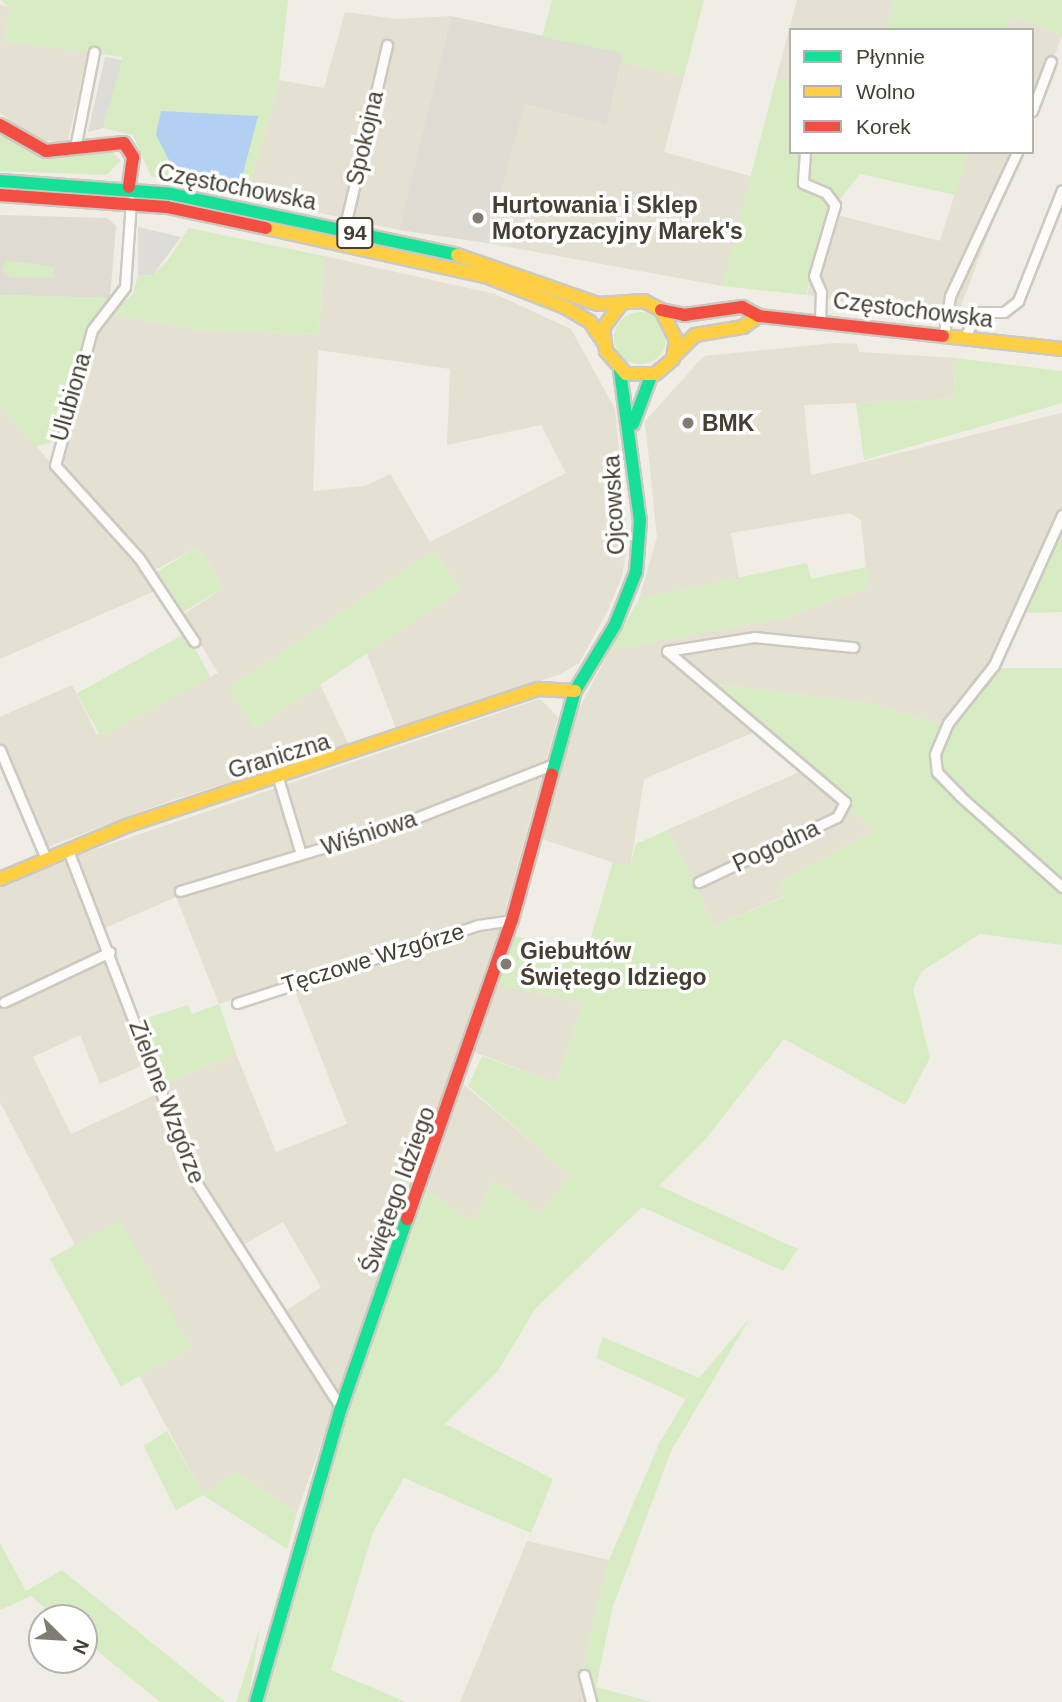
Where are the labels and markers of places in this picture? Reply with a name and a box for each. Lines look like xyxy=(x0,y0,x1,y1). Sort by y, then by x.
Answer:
place label: Hurtowania i Sklep Motoryzacyjny Marek's xyxy=(492,191,743,245)
marker: Hurtowania i Sklep Motoryzacyjny Marek's xyxy=(470,210,486,226)
place label: BMK xyxy=(702,409,754,437)
marker: BMK xyxy=(680,415,696,431)
place label: Giebułtów Świętego Idziego xyxy=(520,937,707,991)
marker: Giebułtów Świętego Idziego xyxy=(498,956,514,972)

